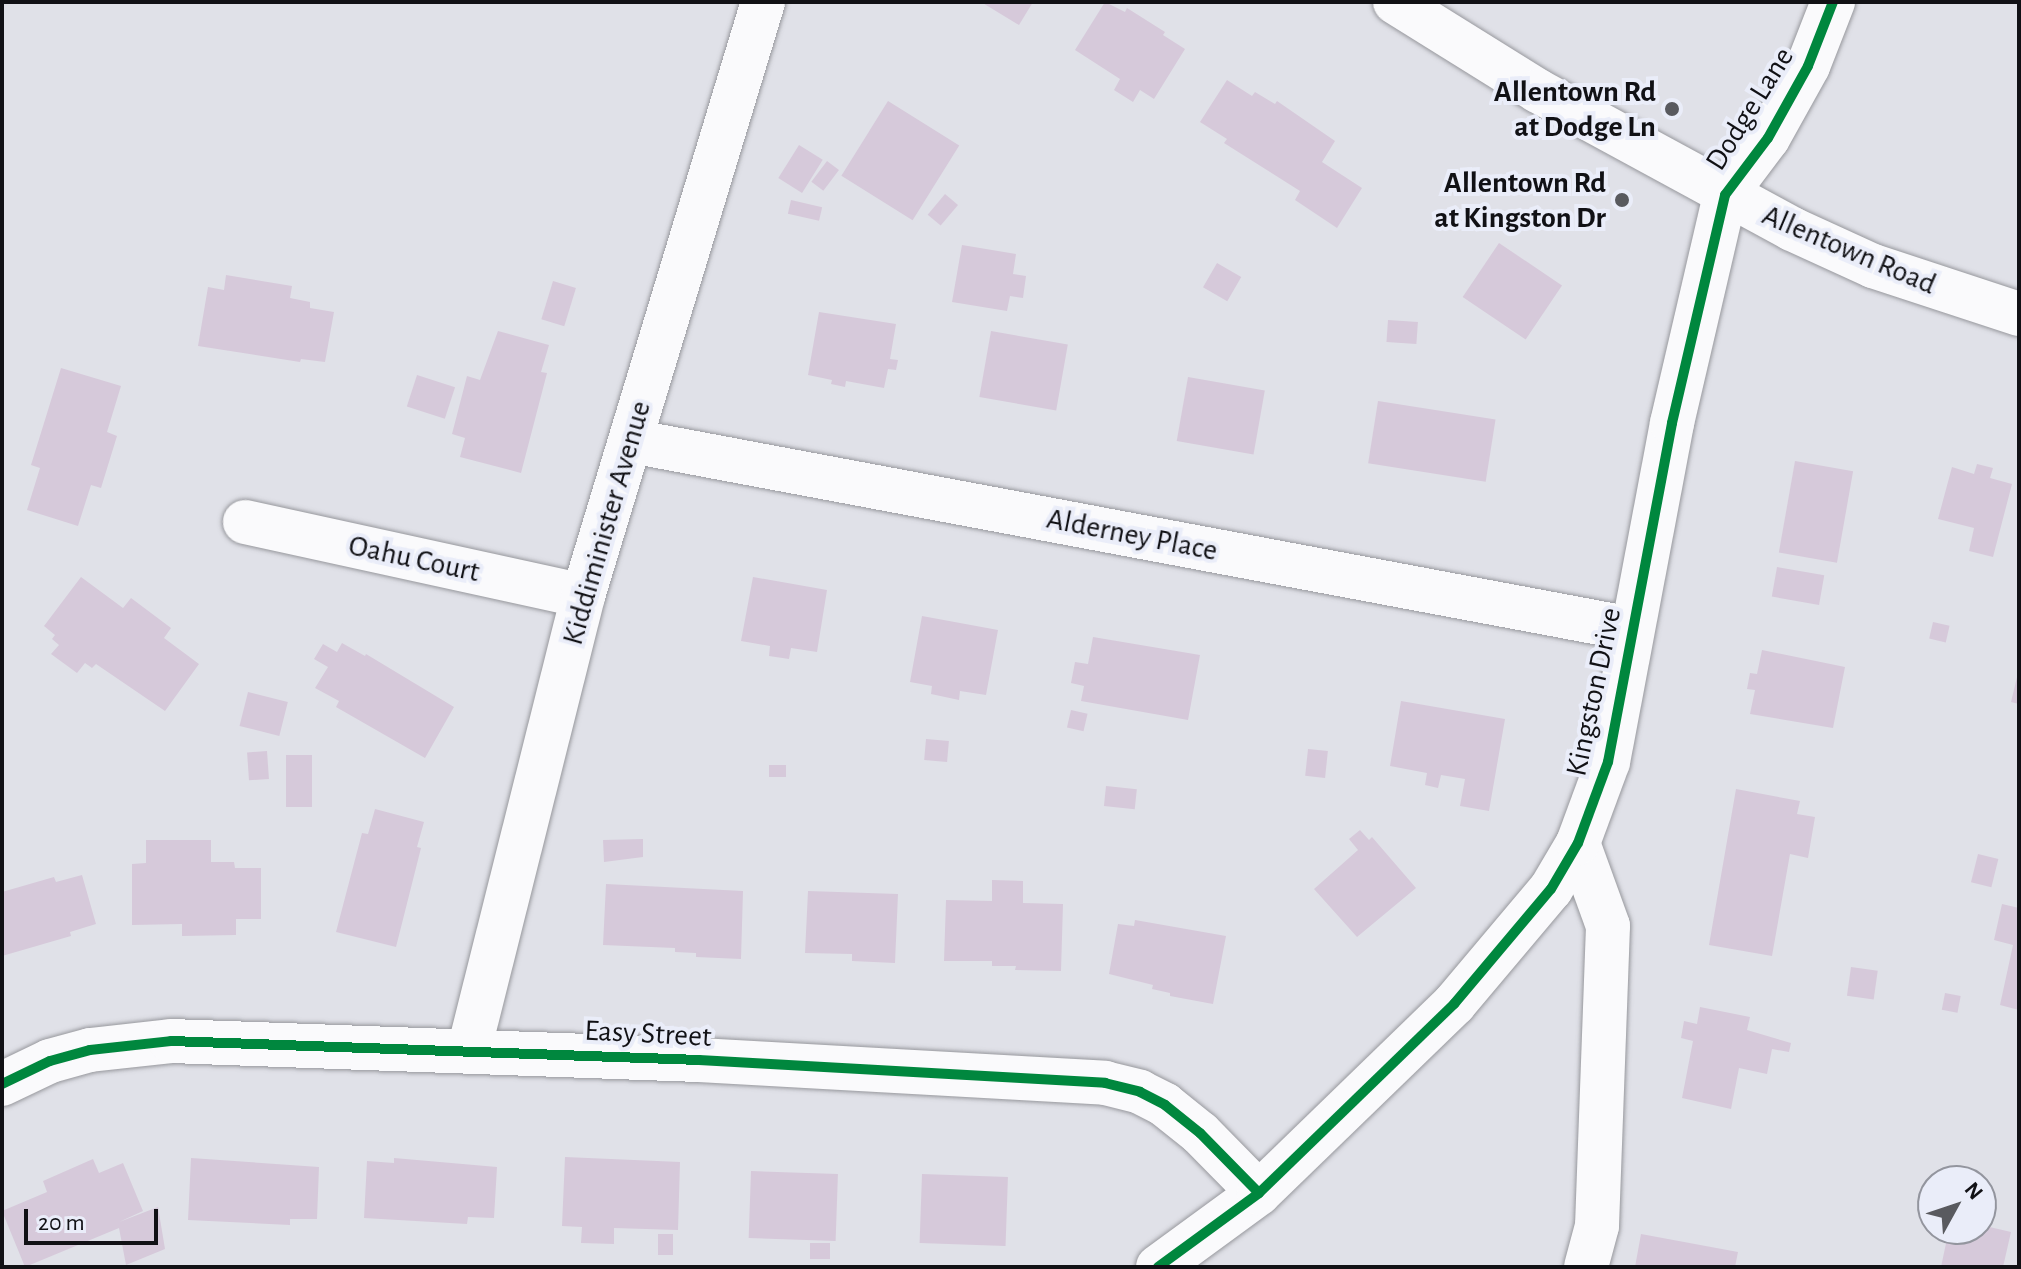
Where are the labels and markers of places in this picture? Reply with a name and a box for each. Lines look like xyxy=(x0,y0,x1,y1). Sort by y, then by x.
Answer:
place label: Allentown Rd at Dodge Ln xyxy=(1494,74,1656,144)
marker: Allentown Rd at Dodge Ln xyxy=(1663,100,1681,118)
place label: Allentown Rd at Kingston Dr xyxy=(1434,165,1606,236)
marker: Allentown Rd at Kingston Dr xyxy=(1613,191,1631,209)

